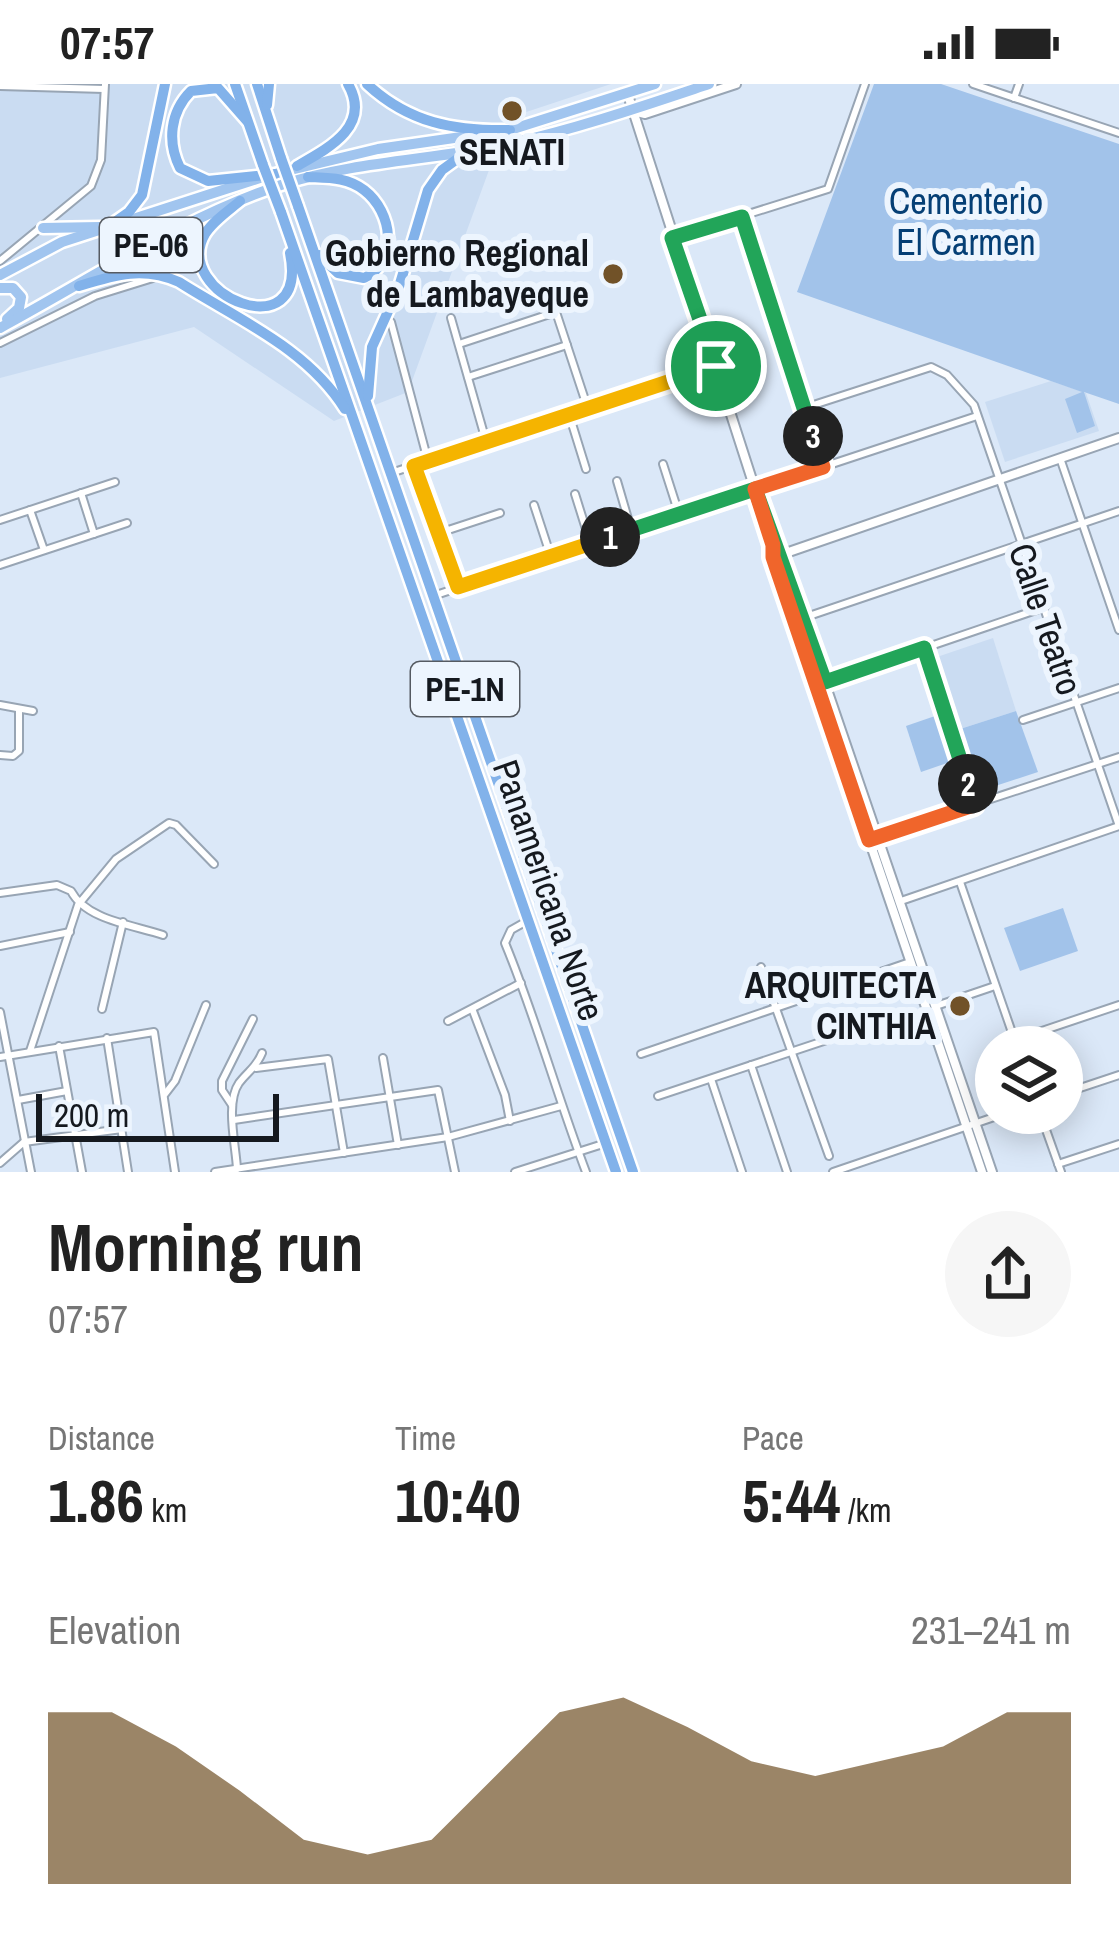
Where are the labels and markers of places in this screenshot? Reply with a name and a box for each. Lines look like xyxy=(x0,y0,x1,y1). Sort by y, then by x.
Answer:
marker: SENATI xyxy=(499,98,525,124)
place label: SENATI xyxy=(459,128,565,176)
place label: Gobierno Regional de Lambayeque xyxy=(325,229,589,318)
marker: Gobierno Regional de Lambayeque xyxy=(600,261,626,287)
pin xyxy=(665,315,767,417)
pin: 3 xyxy=(783,406,843,466)
pin: 1 xyxy=(580,507,640,567)
pin: 2 xyxy=(938,754,998,814)
place label: ARQUITECTA CINTHIA xyxy=(745,961,937,1050)
marker: ARQUITECTA CINTHIA xyxy=(947,993,973,1019)

